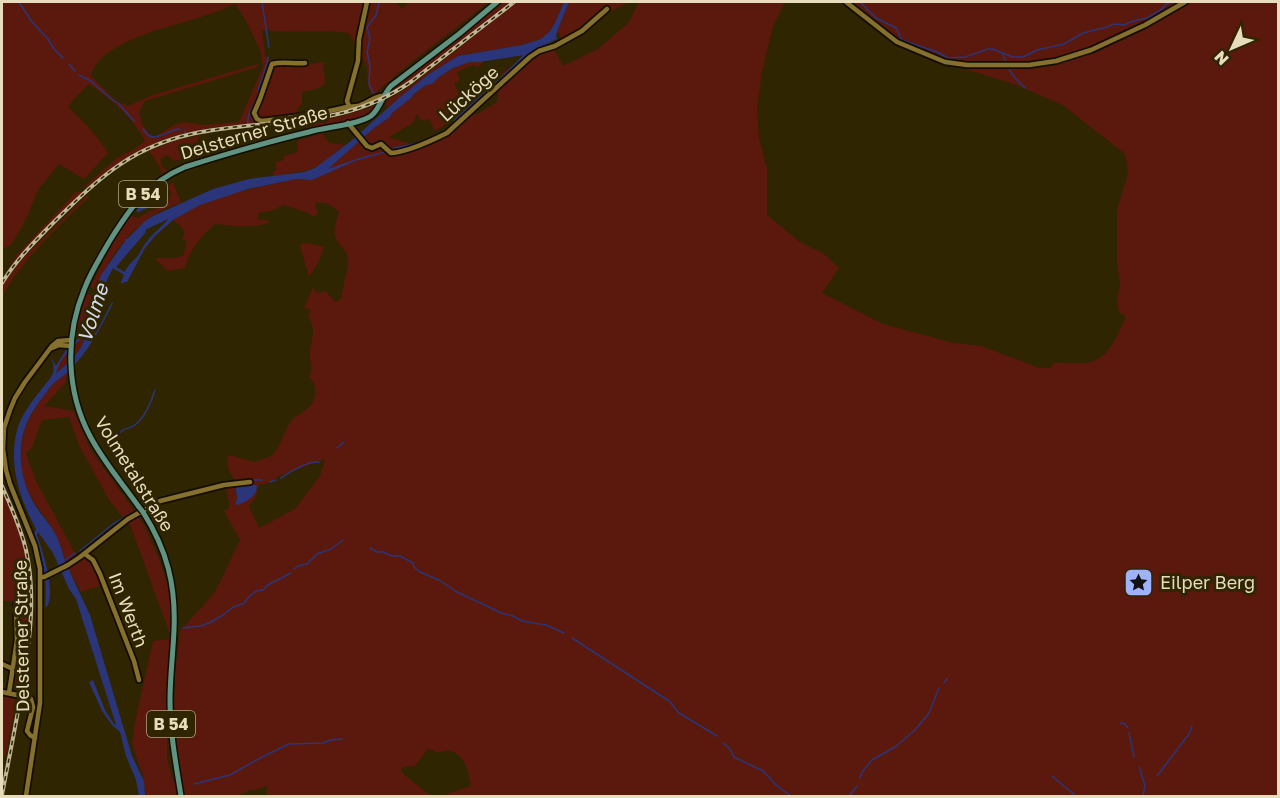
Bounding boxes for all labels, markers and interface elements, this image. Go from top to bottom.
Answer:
north arrow [1202,18,1262,78]
text: N [1210,47,1233,70]
street label: Lücköge [434,61,503,126]
street label: Delsterner Straße [178,100,330,164]
road number: B 54 [119,181,167,207]
water label: Volme [71,279,113,345]
street label: Volmetalstraße [91,412,179,535]
street label: Delsterner Straße [9,560,33,712]
place icon: Eilper Berg [1123,567,1155,599]
street label: Im Werth [105,569,153,650]
place label: Eilper Berg [1160,571,1255,593]
road number: B 54 [147,711,195,737]

